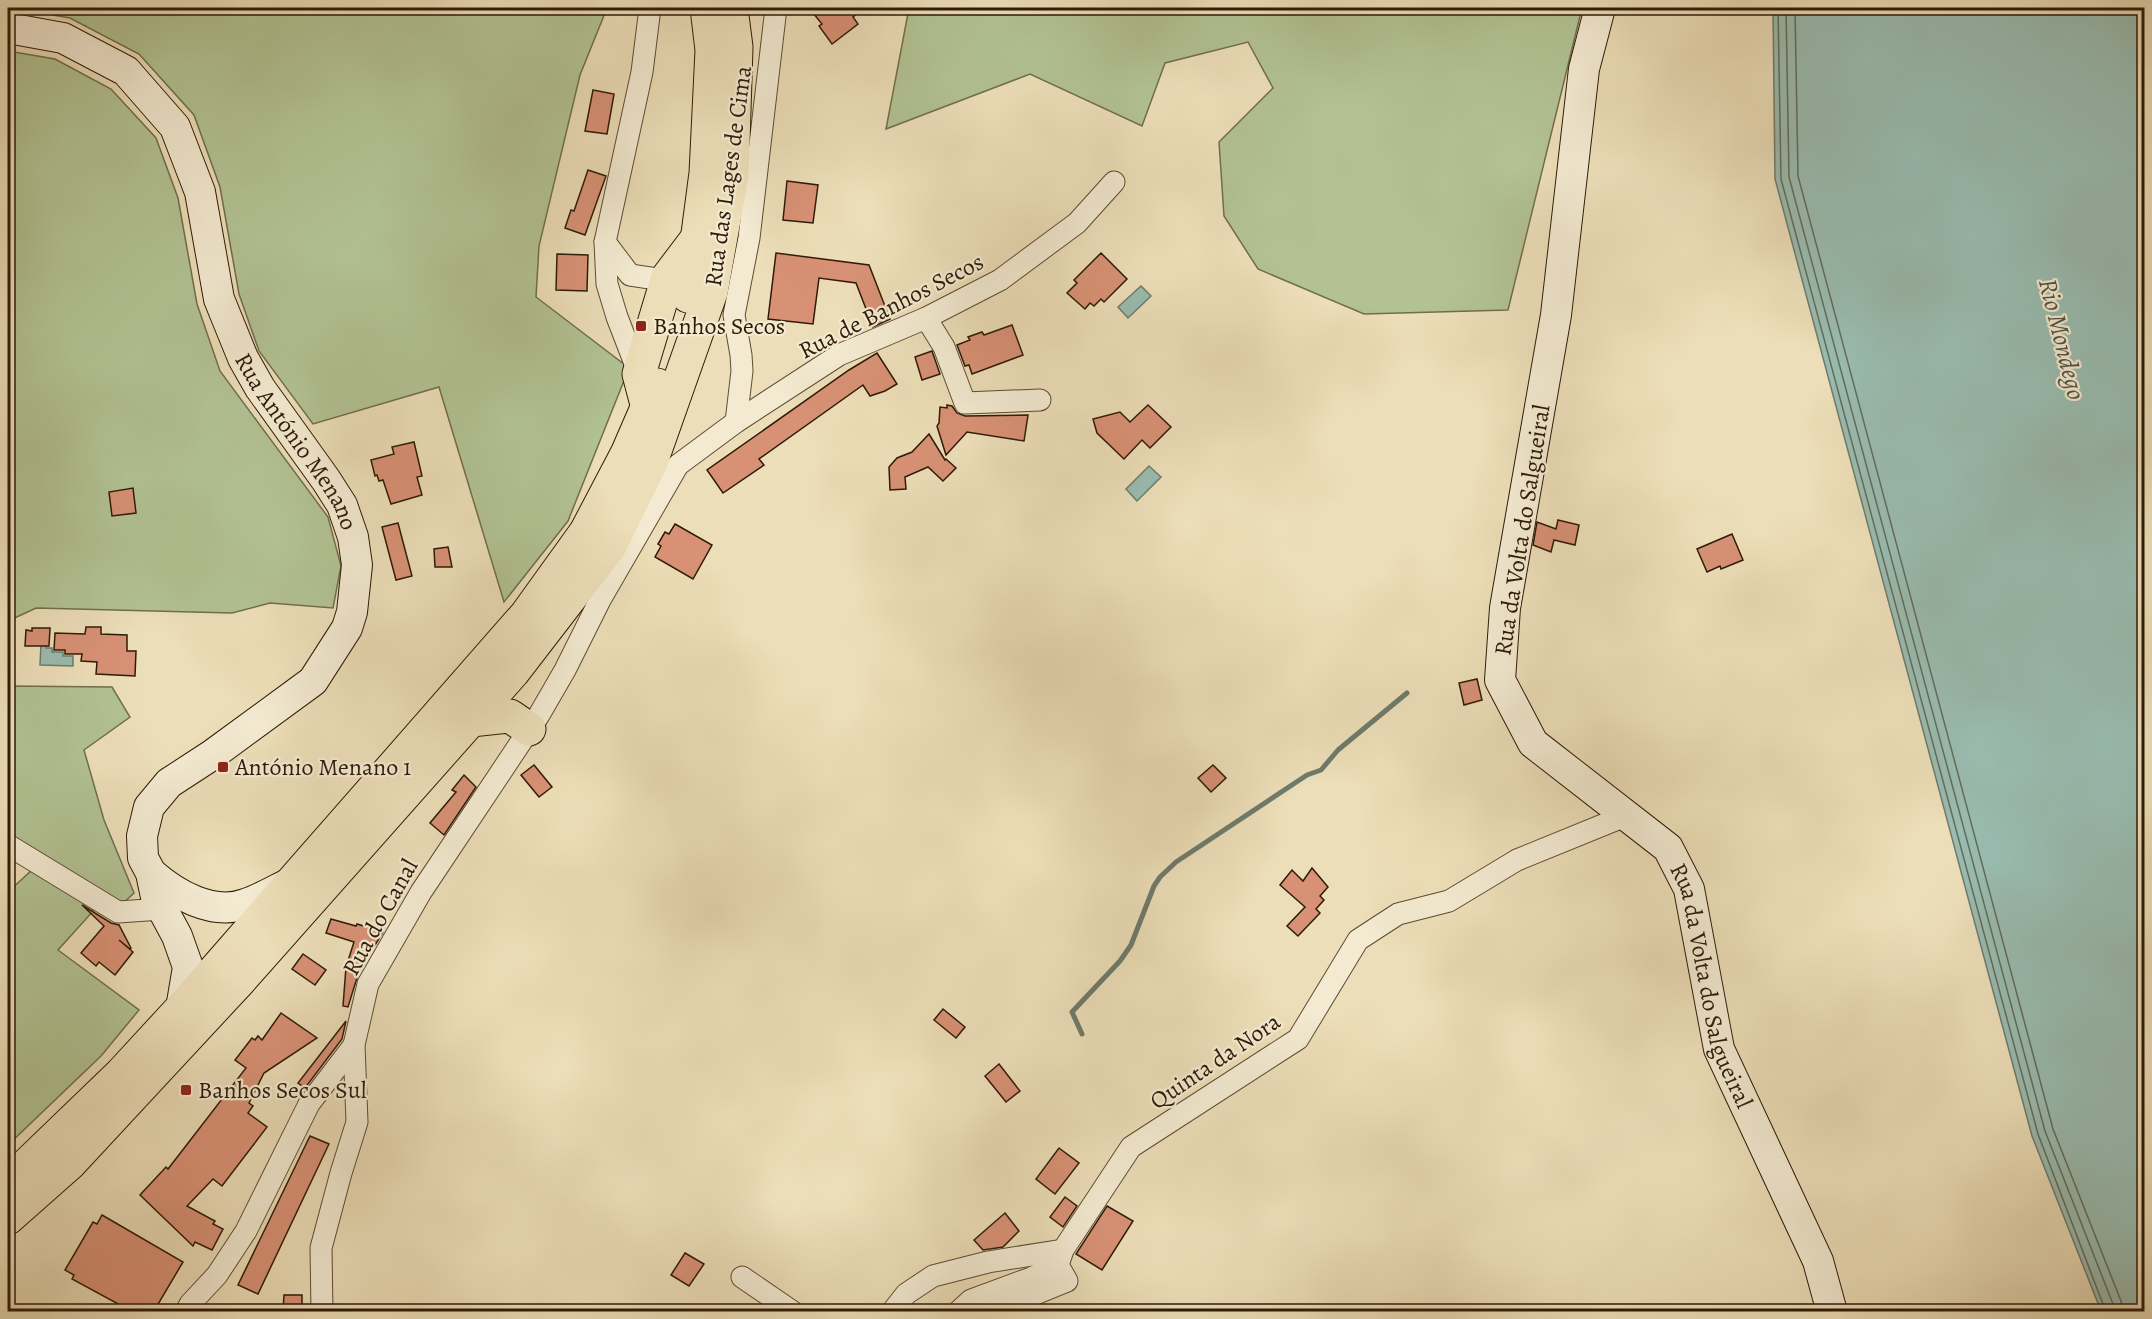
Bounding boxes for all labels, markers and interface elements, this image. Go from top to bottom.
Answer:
street label: Rua das Lages de Cima [697,63,759,289]
street label: Rua de Banhos Secos [793,246,989,366]
water label: Rio Mondego [2030,275,2094,403]
place label: Banhos Secos [653,310,785,342]
marker: Banhos Secos [634,319,648,333]
street label: Rua António Menano [227,347,365,534]
street label: Rua da Volta do Salgueiral [1486,402,1558,658]
place label: António Menano 1 [234,751,411,783]
marker: António Menano 1 [216,760,230,774]
street label: Rua do Canal [335,853,425,981]
street label: Rua da Volta do Salgueiral [1662,857,1760,1114]
street label: Quinta da Nora [1143,1005,1287,1117]
place label: Banhos Secos Sul [198,1074,367,1106]
marker: Banhos Secos Sul [179,1083,193,1097]

